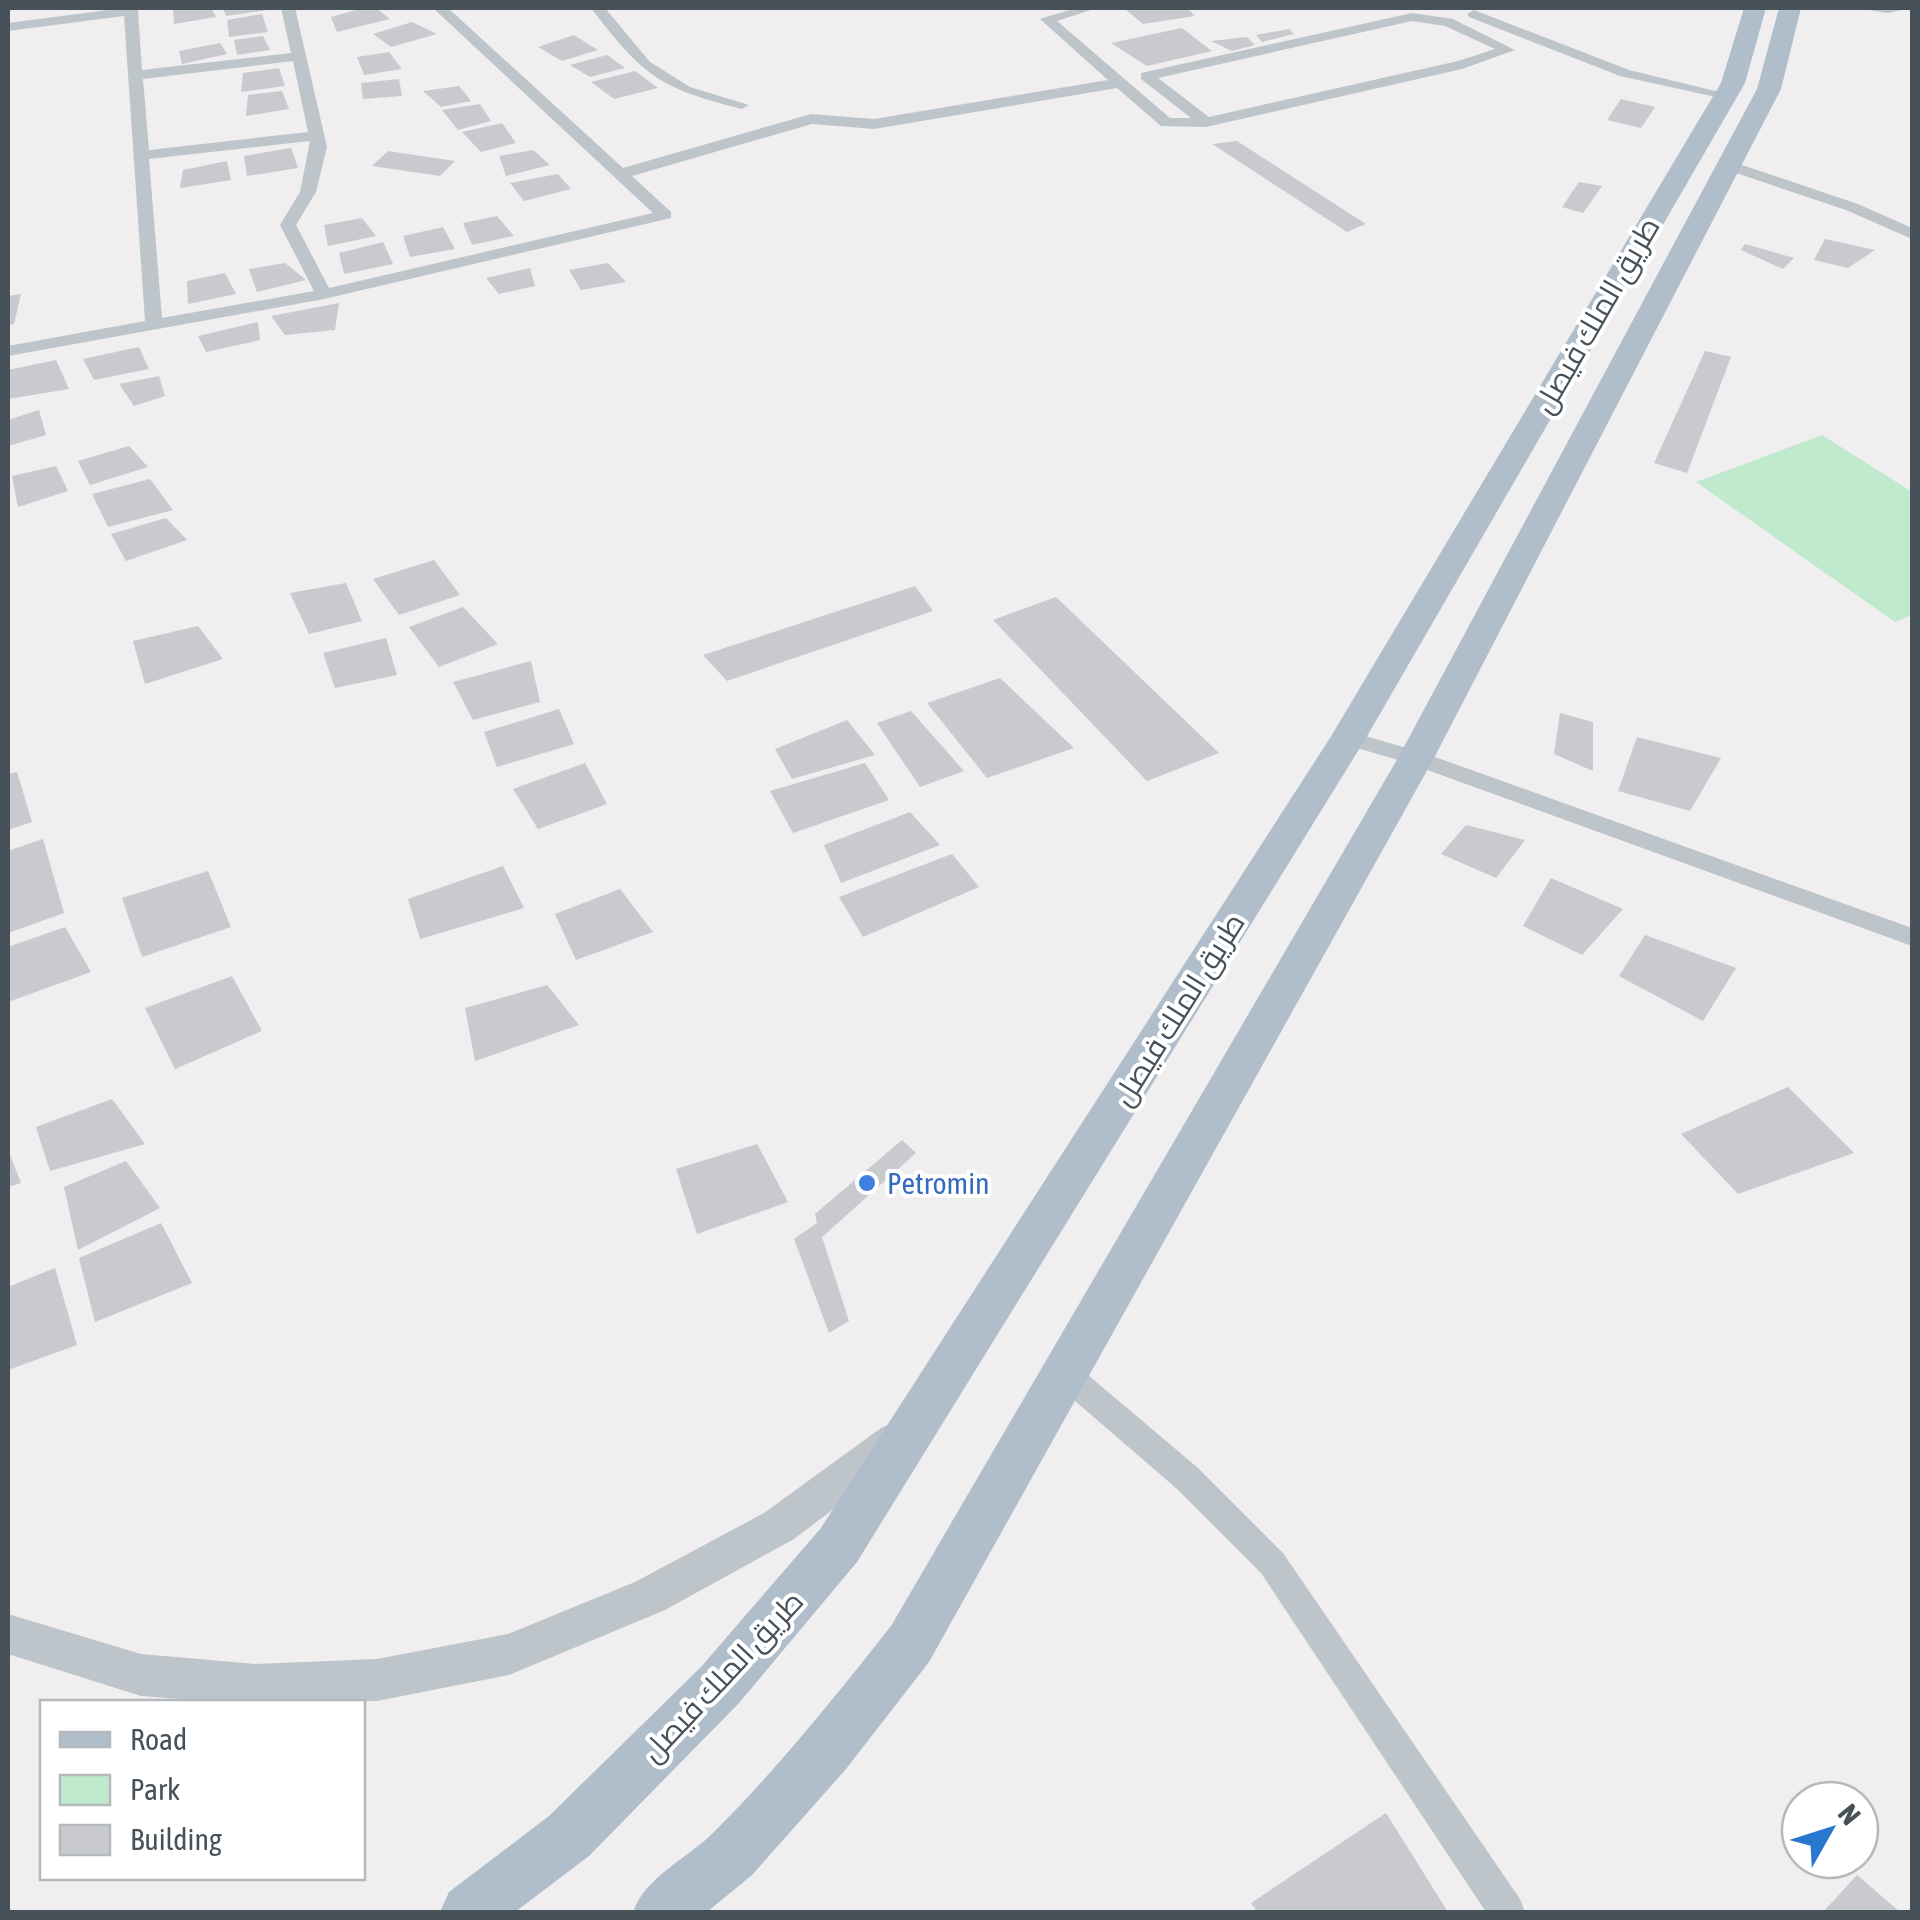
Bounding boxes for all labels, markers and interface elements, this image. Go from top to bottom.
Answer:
street label: طريق الملك فيصل [1526,211,1668,420]
street label: طريق الملك فيصل [1105,906,1253,1113]
place label: Petromin [887,1166,990,1200]
marker: Petromin [856,1172,878,1194]
street label: طريق الملك فيصل [634,1584,811,1770]
legend [40,1700,365,1880]
text: Road [130,1722,187,1756]
text: Park [130,1772,180,1806]
north arrow [1780,1780,1880,1880]
text: N [1832,1798,1867,1831]
text: Building [130,1822,222,1856]

